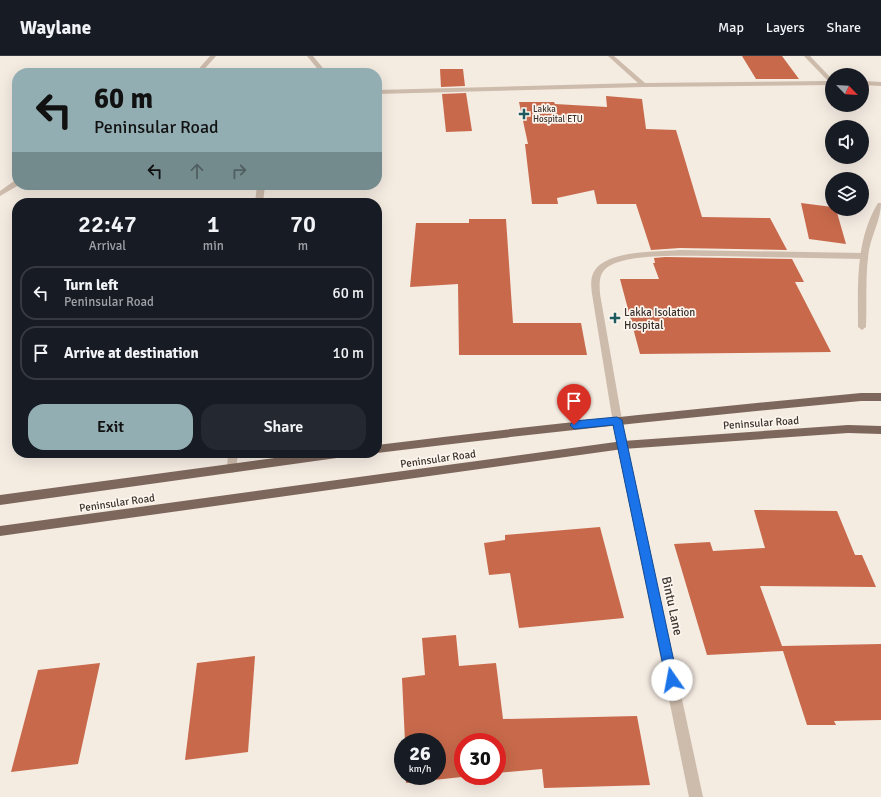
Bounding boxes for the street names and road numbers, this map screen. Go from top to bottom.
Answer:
street label: Peninsular Road [723,414,800,432]
street label: Peninsular Road [399,447,477,471]
street label: Peninsular Road [78,491,156,515]
street label: Bintu Lane [658,575,686,637]

